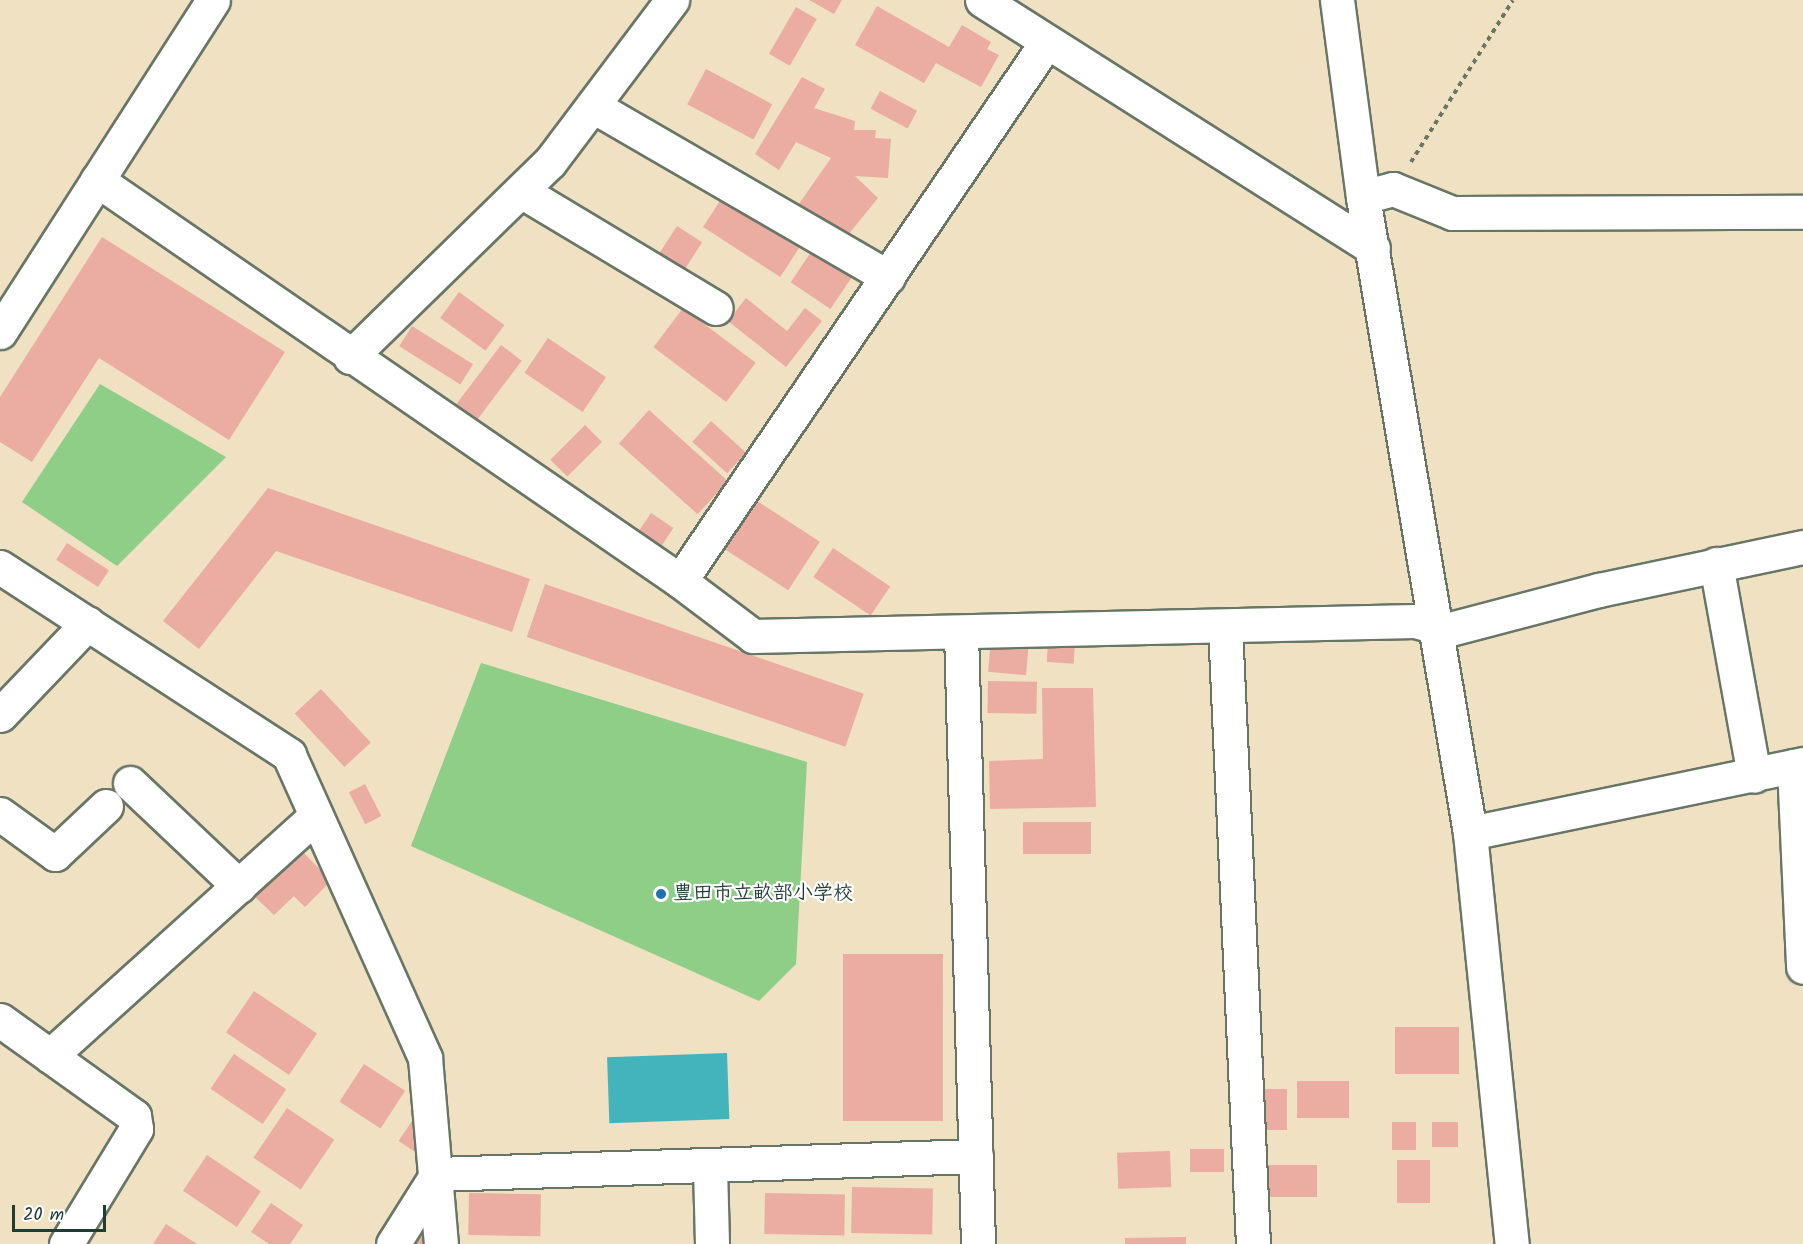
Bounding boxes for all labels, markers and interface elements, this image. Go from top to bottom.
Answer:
place label: 豊田市立畝部小学校 [673,882,853,906]
marker: 豊田市立畝部小学校 [654,887,668,901]
scale bar [15,1193,110,1231]
text: 20 m [23,1201,64,1230]

